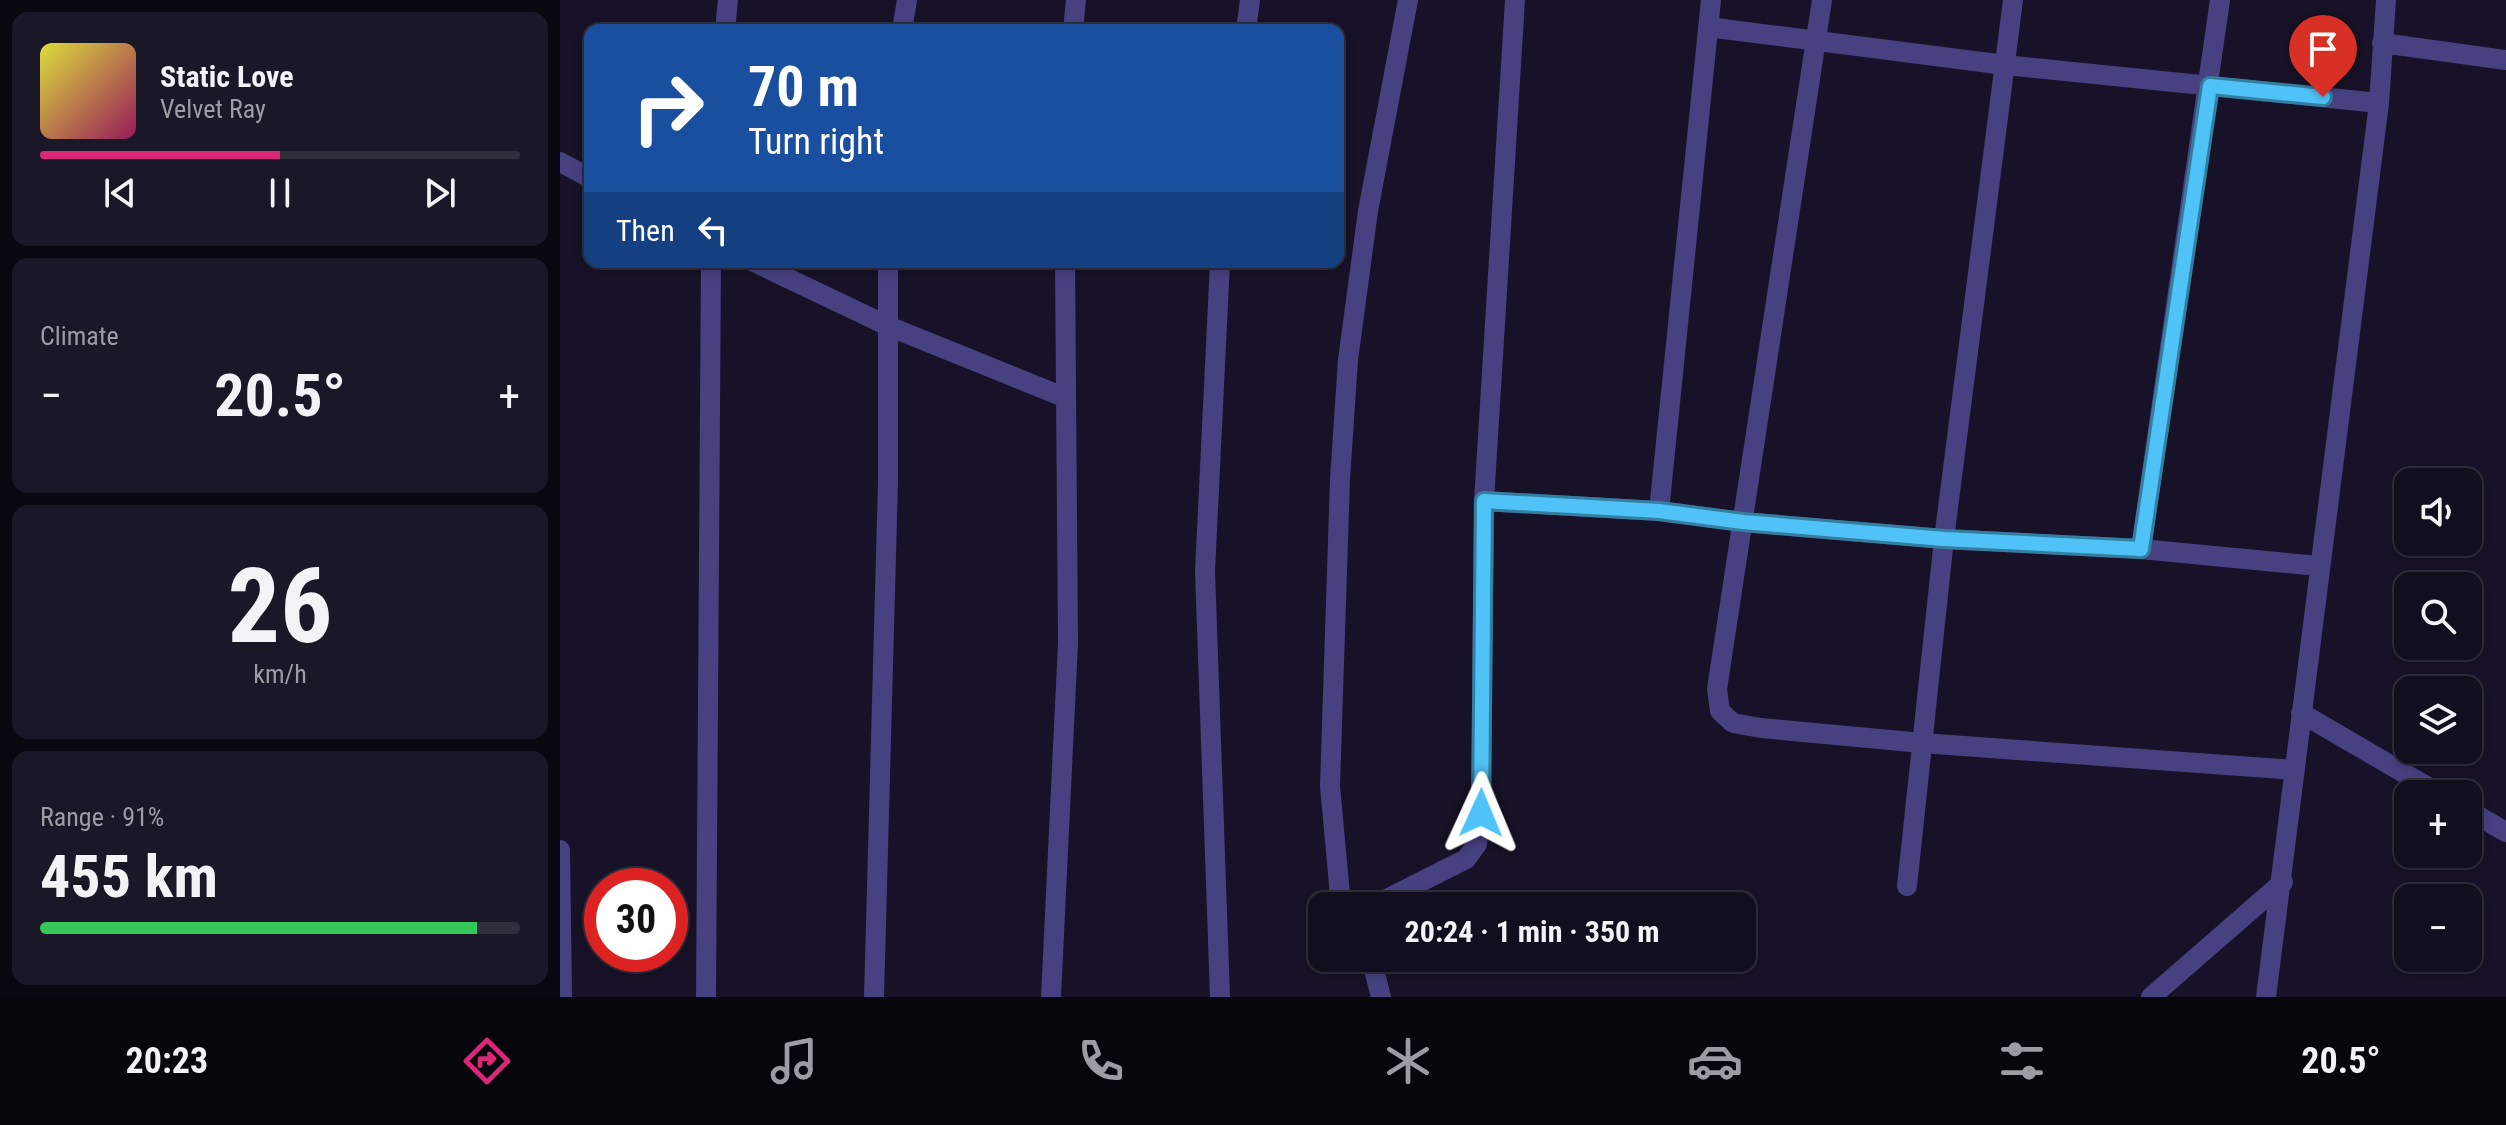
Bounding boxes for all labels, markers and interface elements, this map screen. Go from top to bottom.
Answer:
pin [2289,15,2357,97]
icon: arrive [2301,27,2345,71]
text: 70 m [748,54,859,120]
icon: right [616,56,720,160]
text: Static Love [160,59,294,94]
text: Velvet Ray [160,94,266,124]
text: Turn right [748,121,884,163]
icon: previous [98,171,142,215]
icon: pause [258,171,302,215]
icon: next [418,171,462,215]
icon: left [691,208,735,252]
text: Then [616,213,675,248]
text: Climate [40,321,119,351]
text: 20.5° [214,360,346,431]
text: − [40,370,62,422]
text: + [498,370,520,422]
map controls [2394,468,2482,972]
button: sound [2394,468,2482,556]
text: 26 [227,546,333,667]
button: search [2394,572,2482,660]
text: km/h [253,659,307,689]
button: layers [2394,676,2482,764]
position arrow [1439,771,1523,855]
button: + [2394,780,2482,868]
text: Range · 91% [40,802,164,832]
text: 455 km [40,841,218,912]
speed limit sign: 30 [584,868,688,972]
button: − [2394,884,2482,972]
text: 20:24 · 1 min · 350 m [1405,914,1659,949]
icon: directions [459,1033,515,1089]
icon: music [766,1033,822,1089]
icon: phone [1073,1033,1129,1089]
icon: climate [1380,1033,1436,1089]
icon: car [1687,1033,1743,1089]
icon: filters [1994,1033,2050,1089]
text: 20:23 [126,1040,208,1082]
text: 20.5° [2301,1040,2380,1082]

